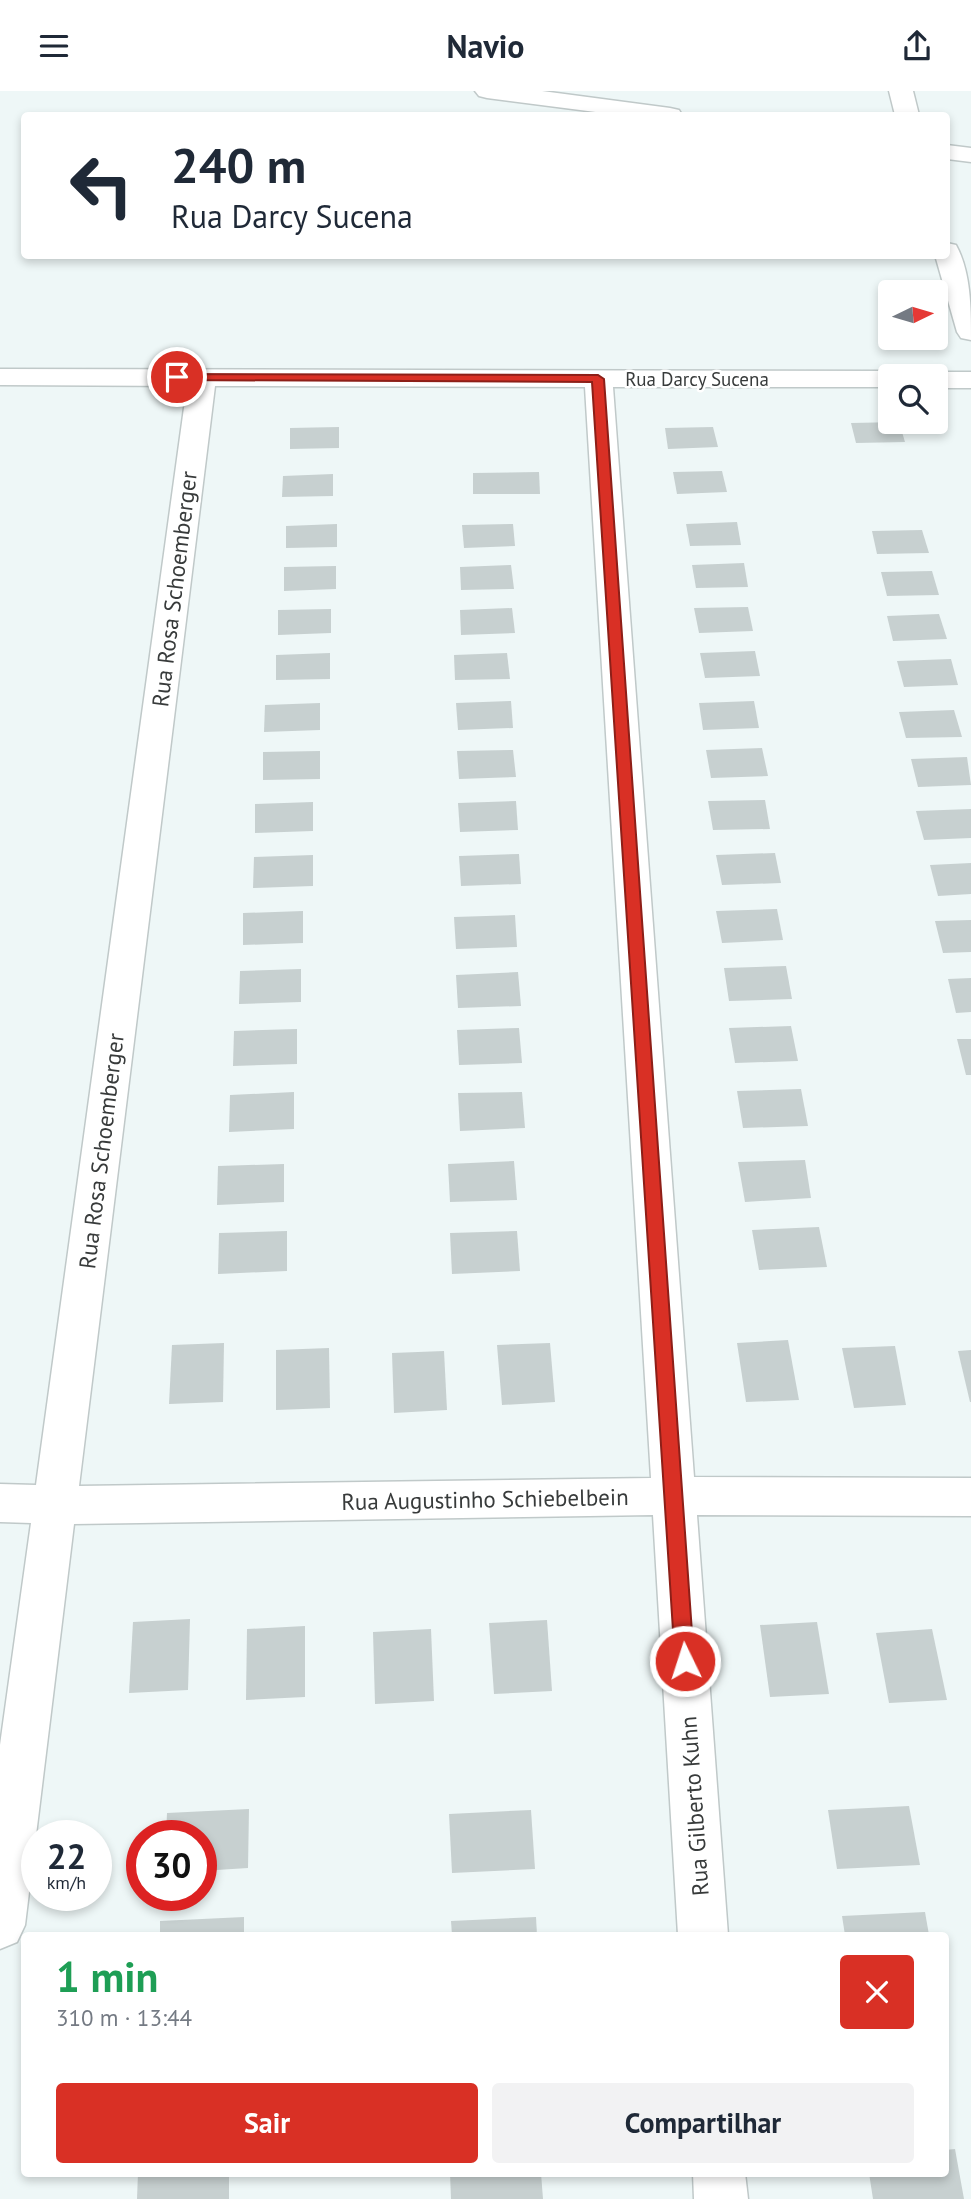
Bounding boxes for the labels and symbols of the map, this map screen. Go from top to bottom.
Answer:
north arrow [878,280,948,350]
pin [147,347,207,407]
street label: Rua Darcy Sucena [625,367,769,391]
street label: Rua Rosa Schoemberger [145,469,203,708]
street label: Rua Rosa Schoemberger [72,1031,130,1270]
street label: Rua Augustinho Schiebelbein [341,1482,629,1516]
position arrow [648,1624,722,1698]
street label: Rua Gilberto Kuhn [673,1715,715,1897]
speed limit sign: 30 [126,1820,217,1911]

